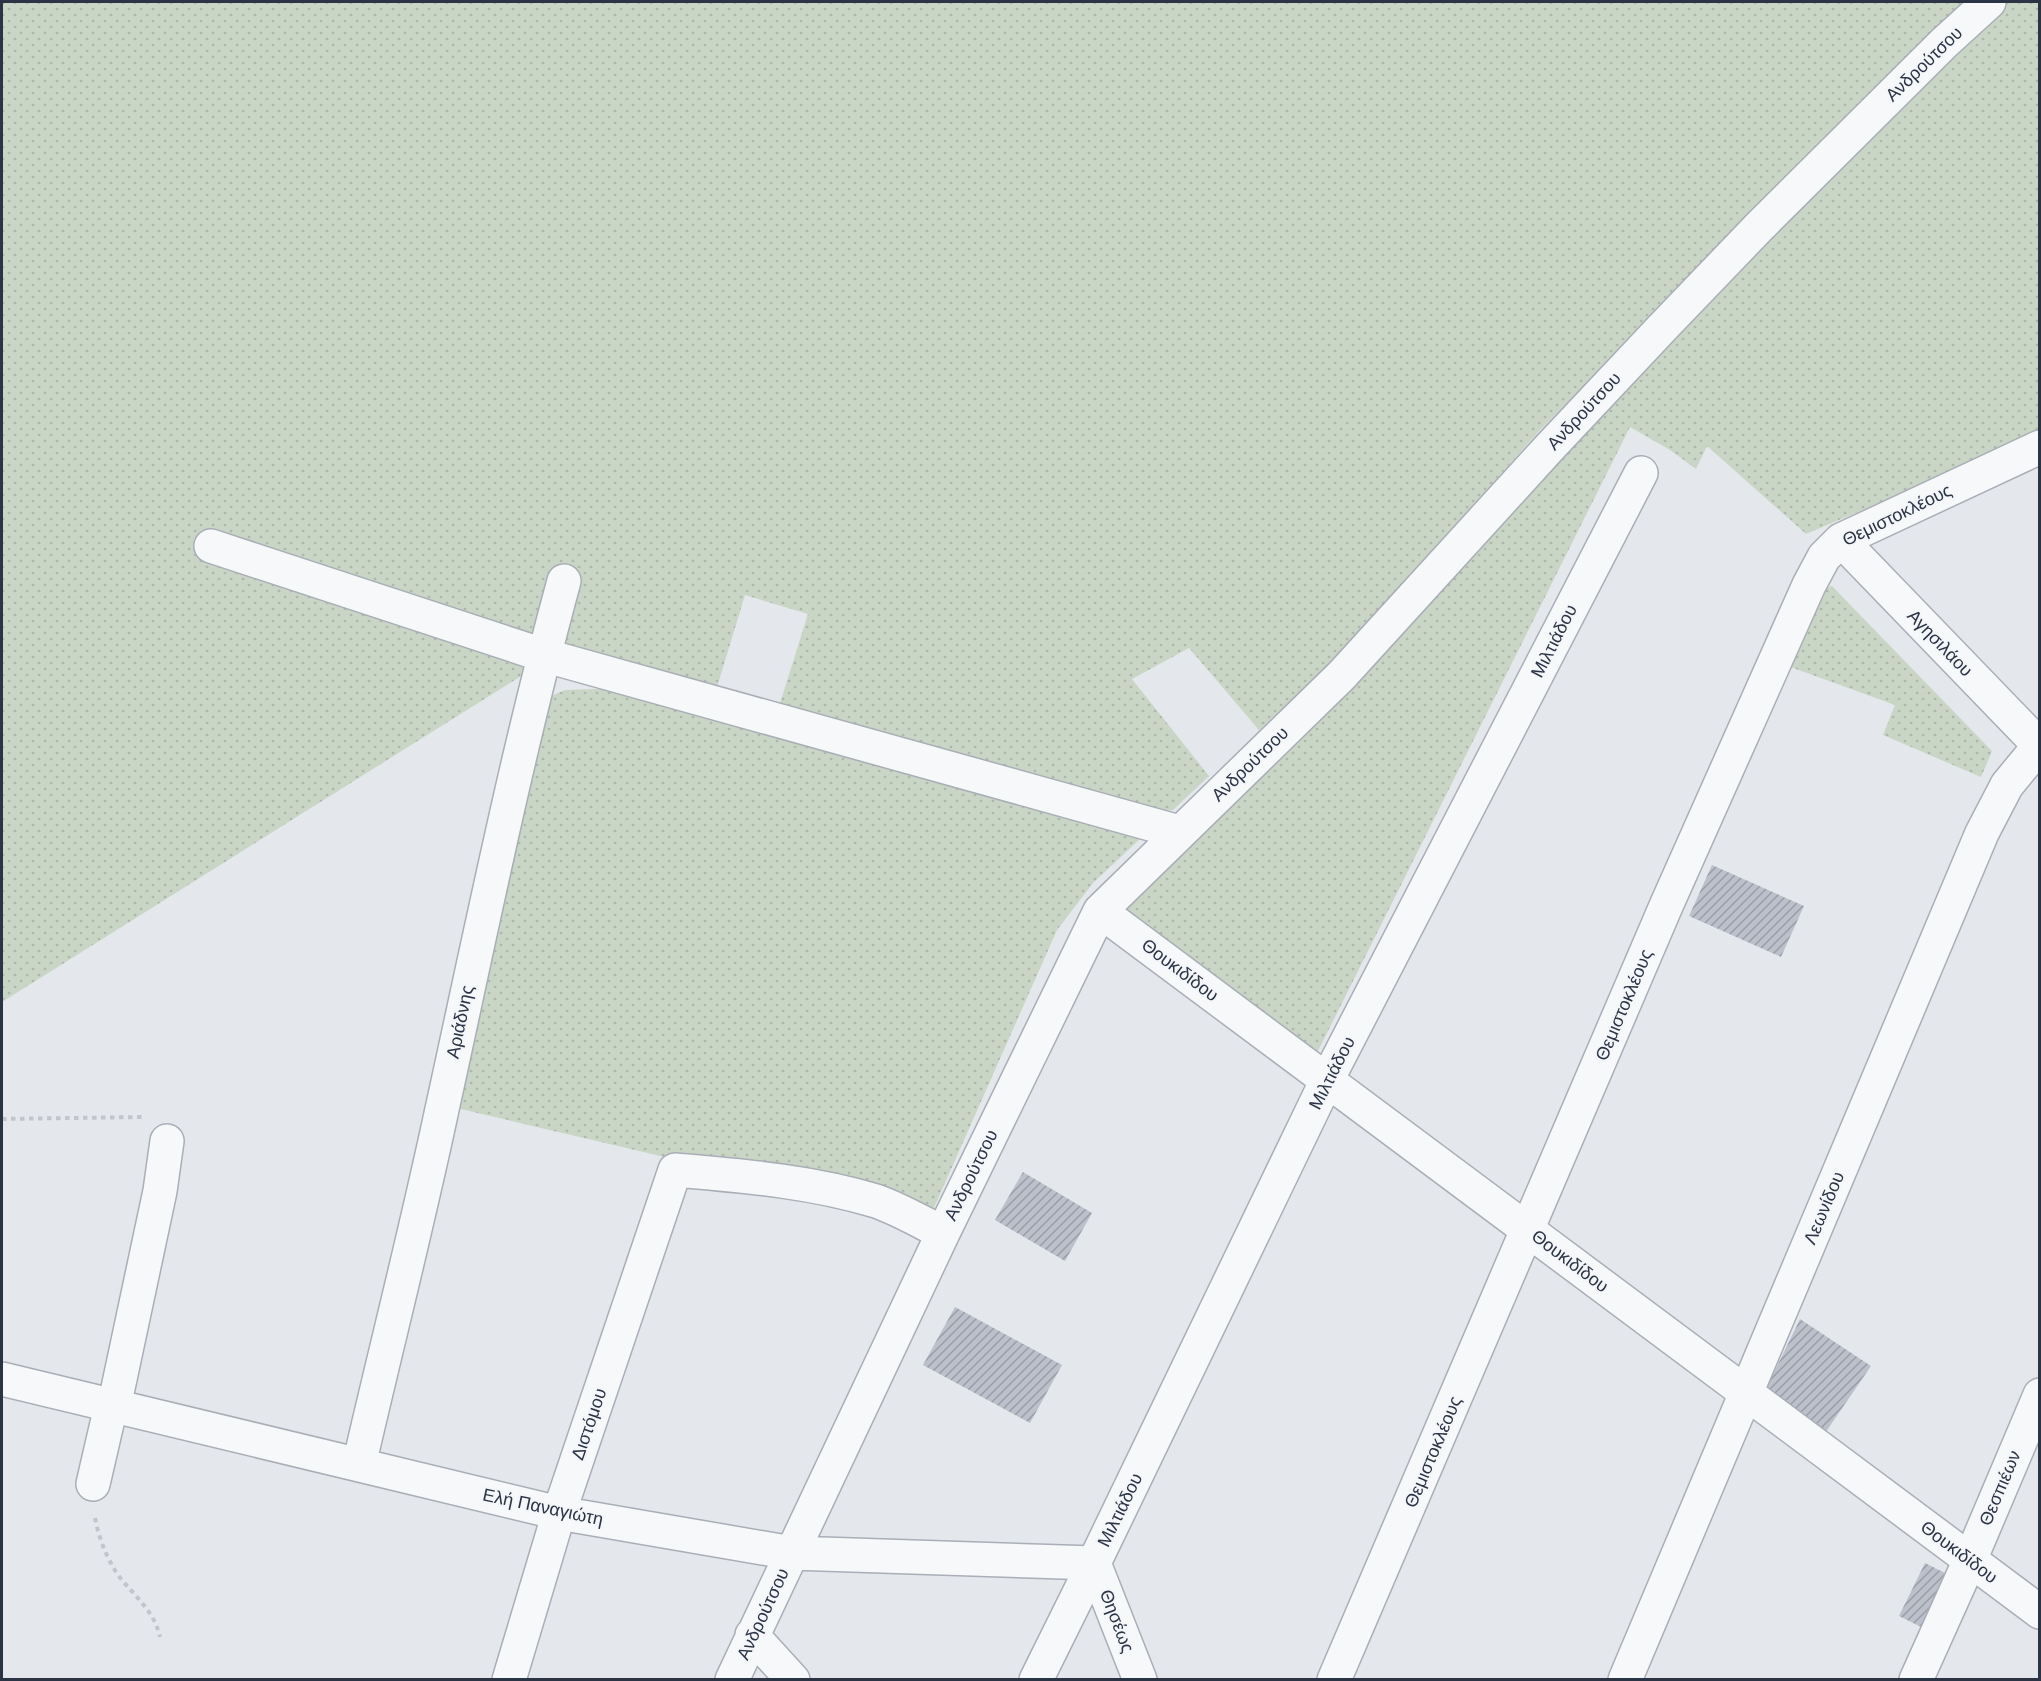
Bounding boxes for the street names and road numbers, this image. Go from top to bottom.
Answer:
street label: Ανδρούτσου [1880,21,1968,107]
street label: Ανδρούτσου [1542,367,1626,455]
street label: Θεμιστοκλέους [1838,478,1956,552]
street label: Μιλτιάδου [1525,600,1583,682]
street label: Αγησιλάου [1902,604,1978,682]
street label: Ανδρούτσου [1206,721,1294,807]
street label: Θουκιδίδου [1137,933,1223,1007]
street label: Θεμιστοκλέους [1590,945,1658,1064]
street label: Αριάδνης [441,983,480,1061]
street label: Μιλτιάδου [1303,1032,1361,1114]
street label: Ανδρούτσου [939,1125,1003,1225]
street label: Λεωνίδου [1798,1168,1850,1248]
street label: Θουκιδίδου [1527,1224,1613,1298]
street label: Διστόμου [566,1385,612,1463]
street label: Θεμιστοκλέους [1399,1392,1467,1511]
street label: Θεσπιέων [1973,1447,2027,1529]
street label: Μιλτιάδου [1092,1469,1148,1551]
street label: Ελή Παναγιώτη [481,1483,605,1531]
street label: Θουκιδίδου [1916,1515,2002,1589]
street label: Ανδρούτσου [731,1564,795,1664]
street label: Θησέως [1094,1586,1140,1656]

